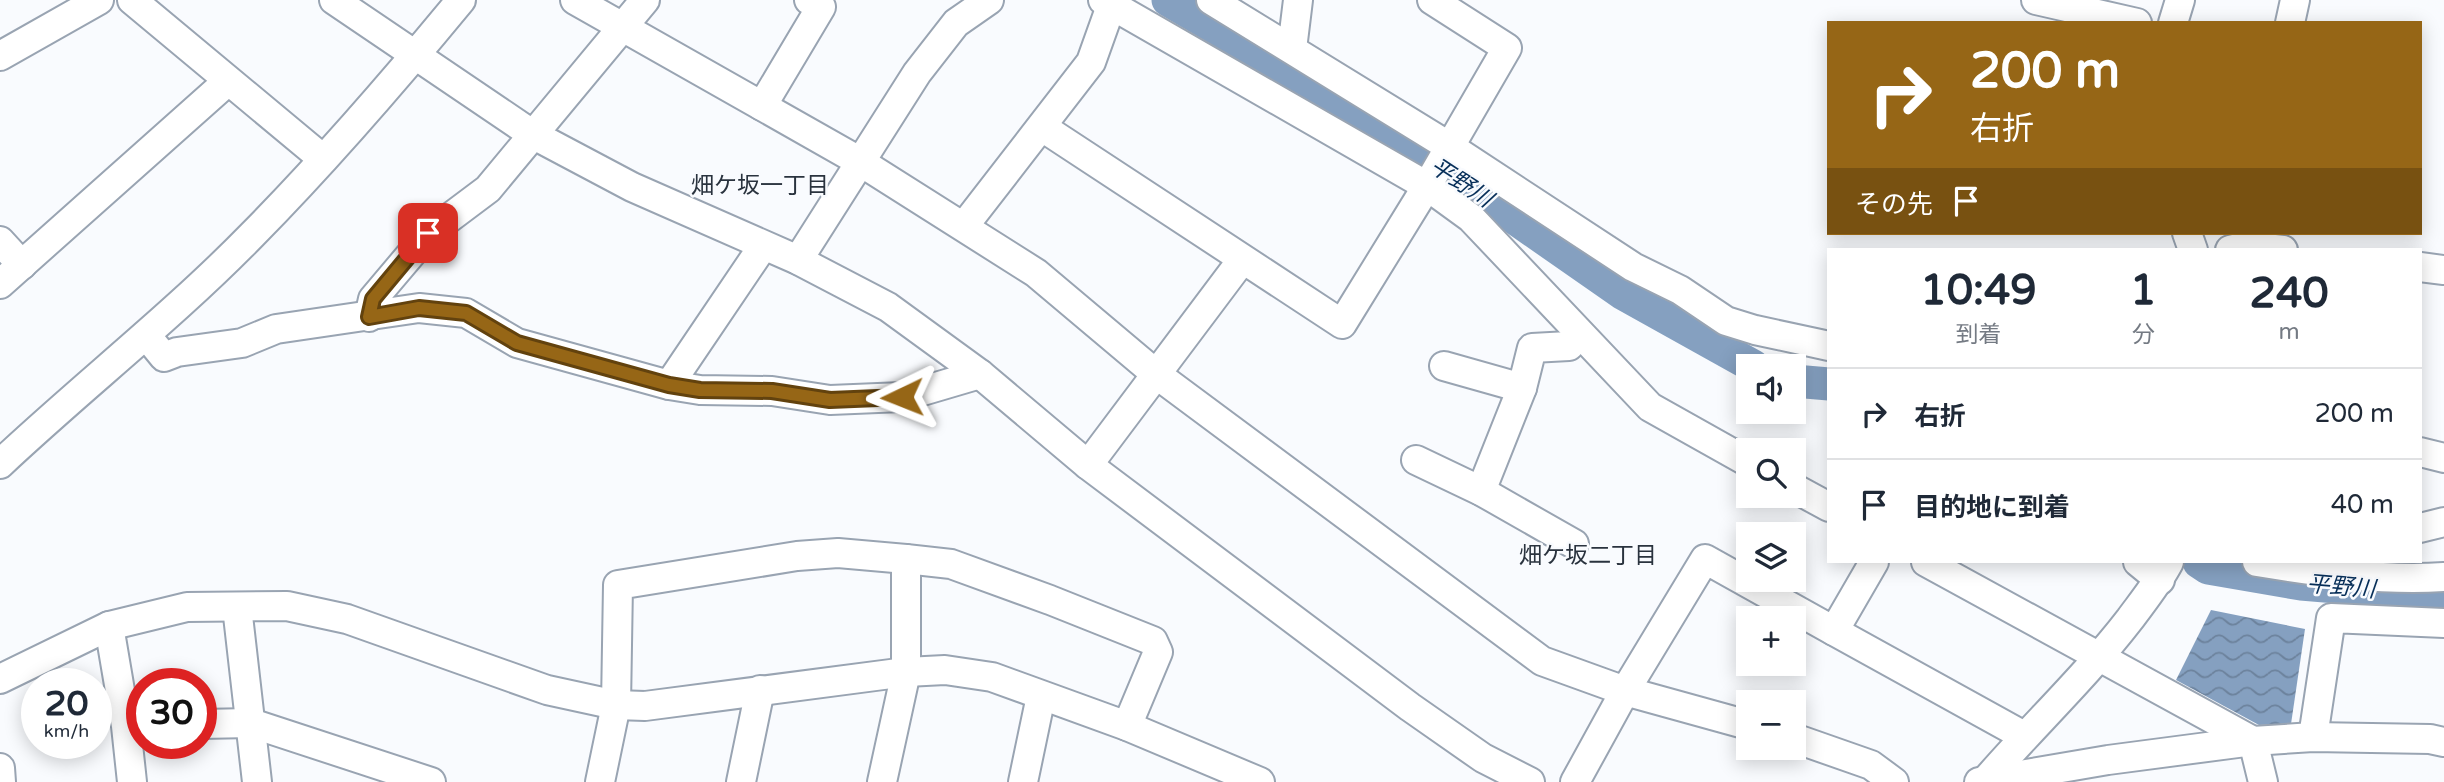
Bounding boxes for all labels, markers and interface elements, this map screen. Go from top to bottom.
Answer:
text: 200 m [1970,42,2120,101]
icon: right [1855,49,1946,140]
text: 右折 [1970,110,2034,148]
water label: 平野川 [1424,152,1500,215]
district label: 畑ケ坂一丁目 [691,172,829,200]
icon: arrive [1947,182,1985,220]
text: その先 [1855,189,1933,220]
pin [398,203,458,263]
icon: arrive [409,214,447,252]
text: 10:49 [1920,265,2037,316]
text: 1 [2130,265,2156,316]
text: 240 [2250,268,2329,319]
text: m [2279,318,2300,346]
text: 到着 [1955,321,2001,349]
text: 分 [2132,321,2155,349]
map controls [1736,354,1806,760]
button: sound [1736,354,1806,424]
position arrow [865,360,939,434]
icon: right [1855,395,1893,433]
text: 200 m [2314,398,2394,429]
text: 右折 [1914,401,1966,432]
button: search [1736,438,1806,508]
icon: arrive [1855,486,1893,524]
text: 40 m [2331,489,2394,520]
text: 目的地に到着 [1914,492,2070,523]
button: layers [1736,522,1806,592]
district label: 畑ケ坂二丁目 [1519,542,1657,570]
water label: 平野川 [2305,570,2380,604]
button: + [1736,606,1806,676]
speed limit sign: 30 [126,668,217,759]
text: 20 [45,683,88,725]
button: − [1736,690,1806,760]
text: km/h [44,720,89,742]

